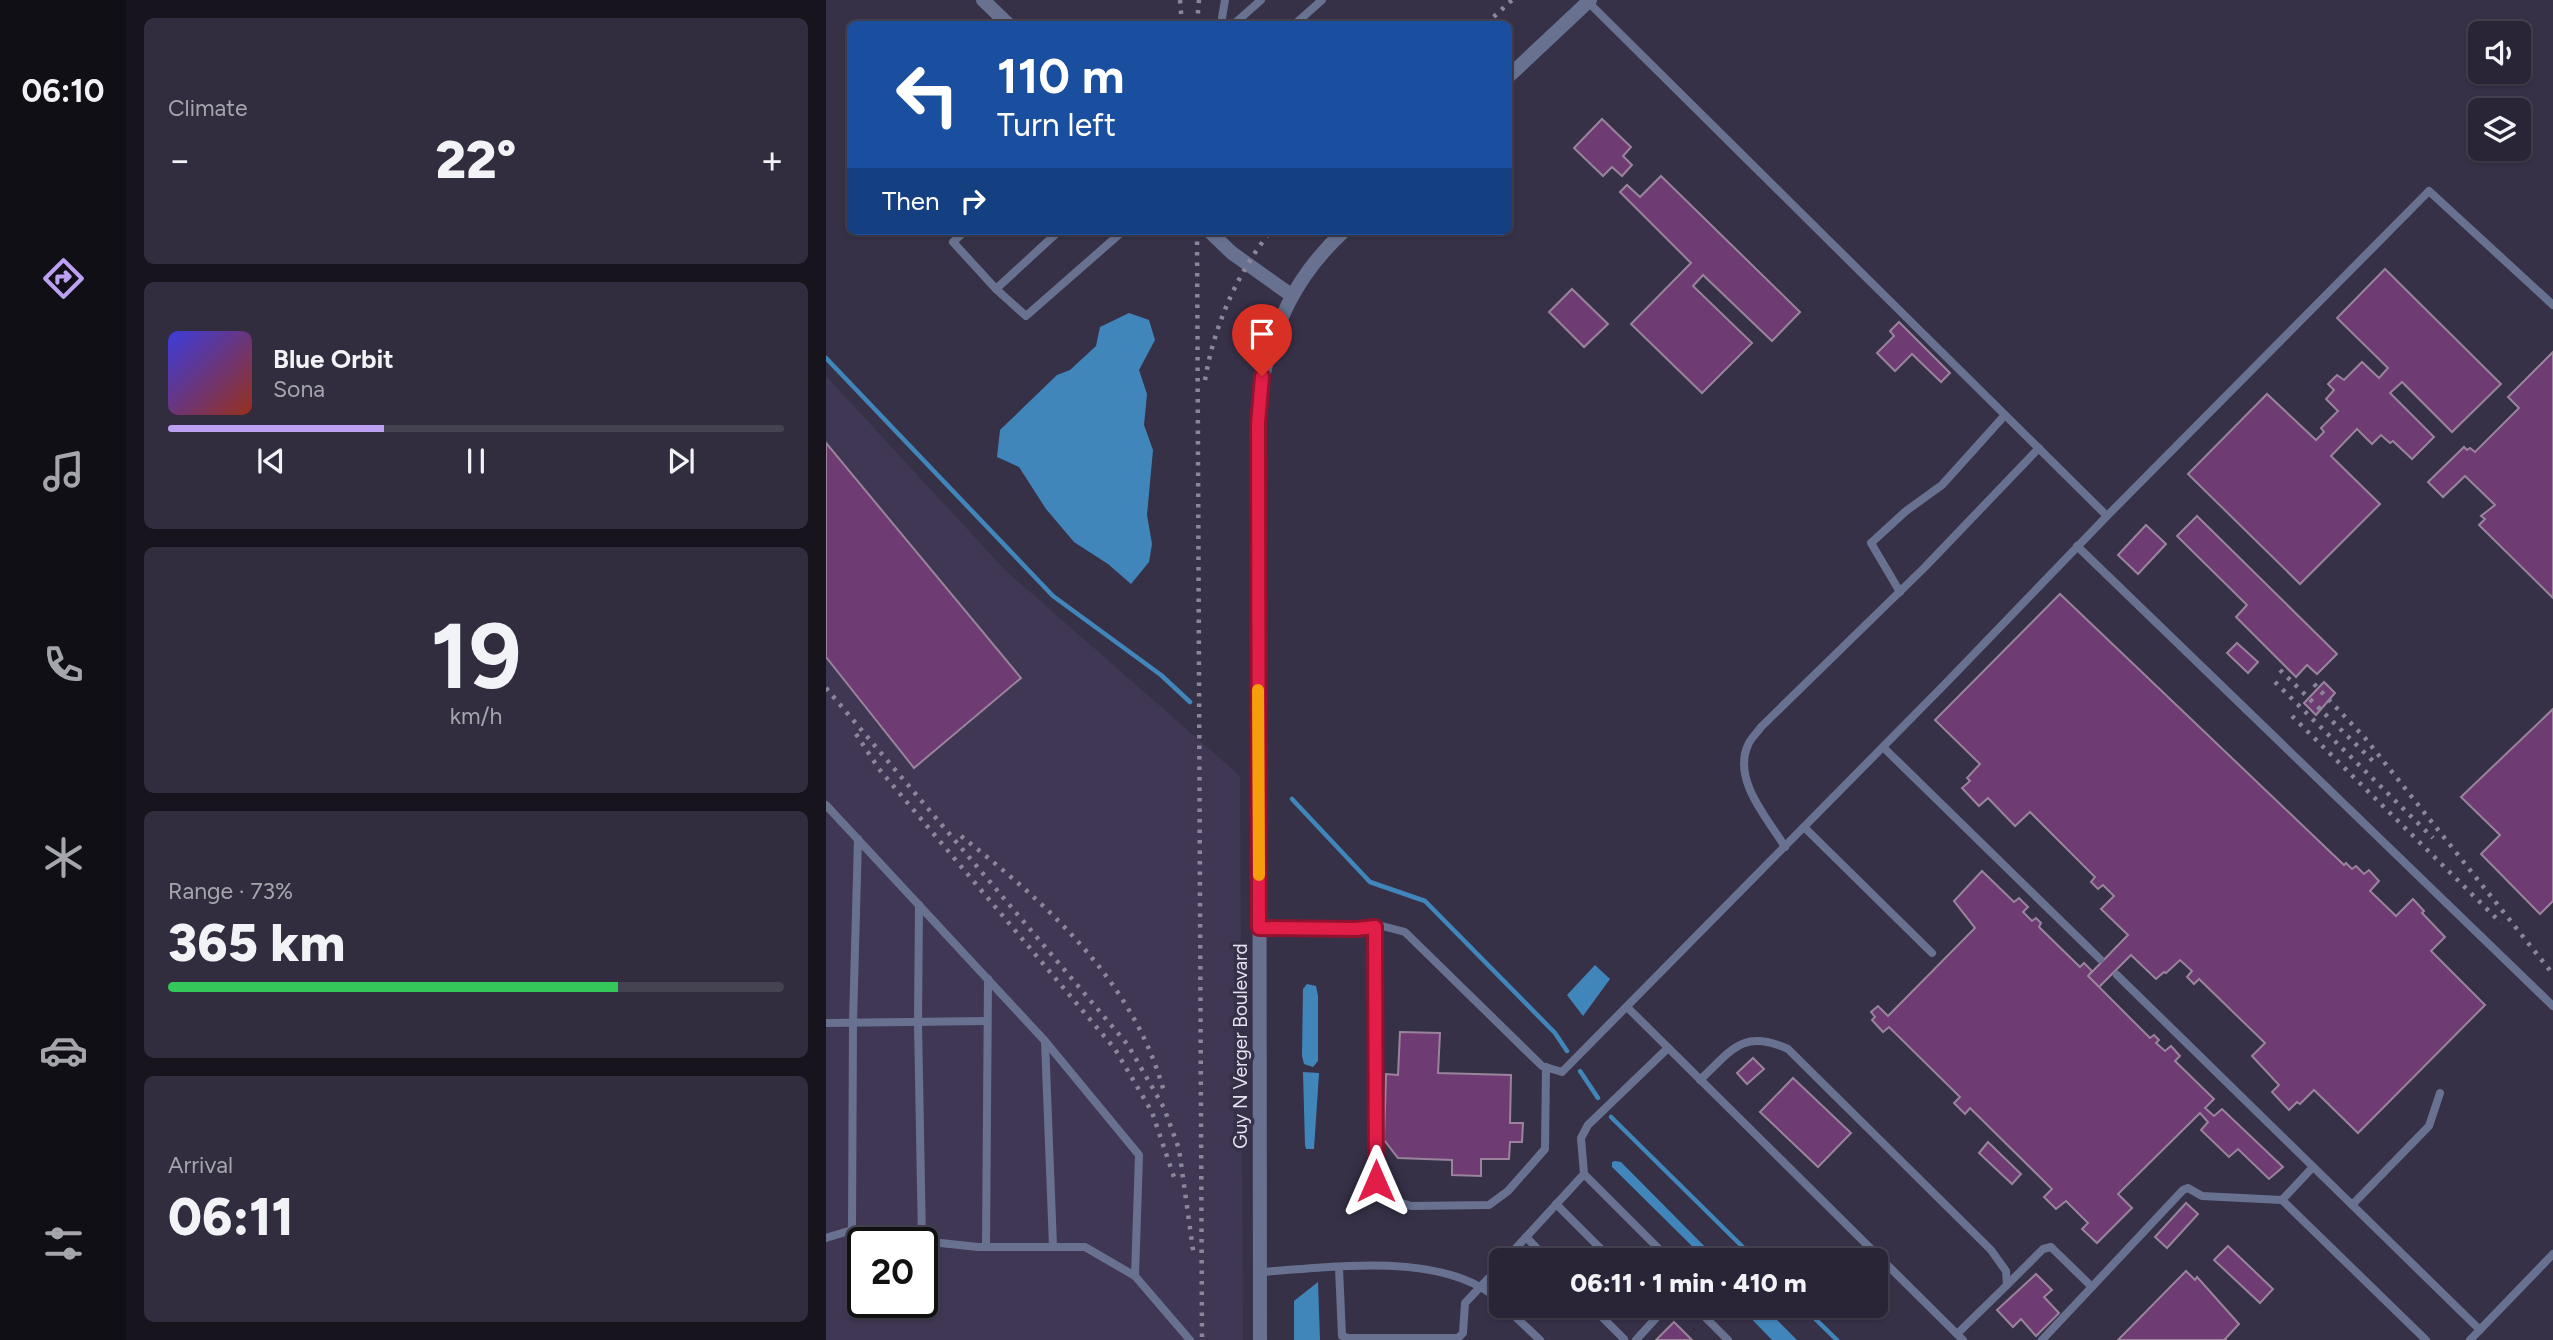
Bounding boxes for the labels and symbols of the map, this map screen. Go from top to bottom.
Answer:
pin [1232,304,1292,376]
street label: Guy N Verger Boulevard [1229,943,1252,1149]
position arrow [1339,1144,1413,1218]
speed limit sign: 20 [847,1227,938,1318]

